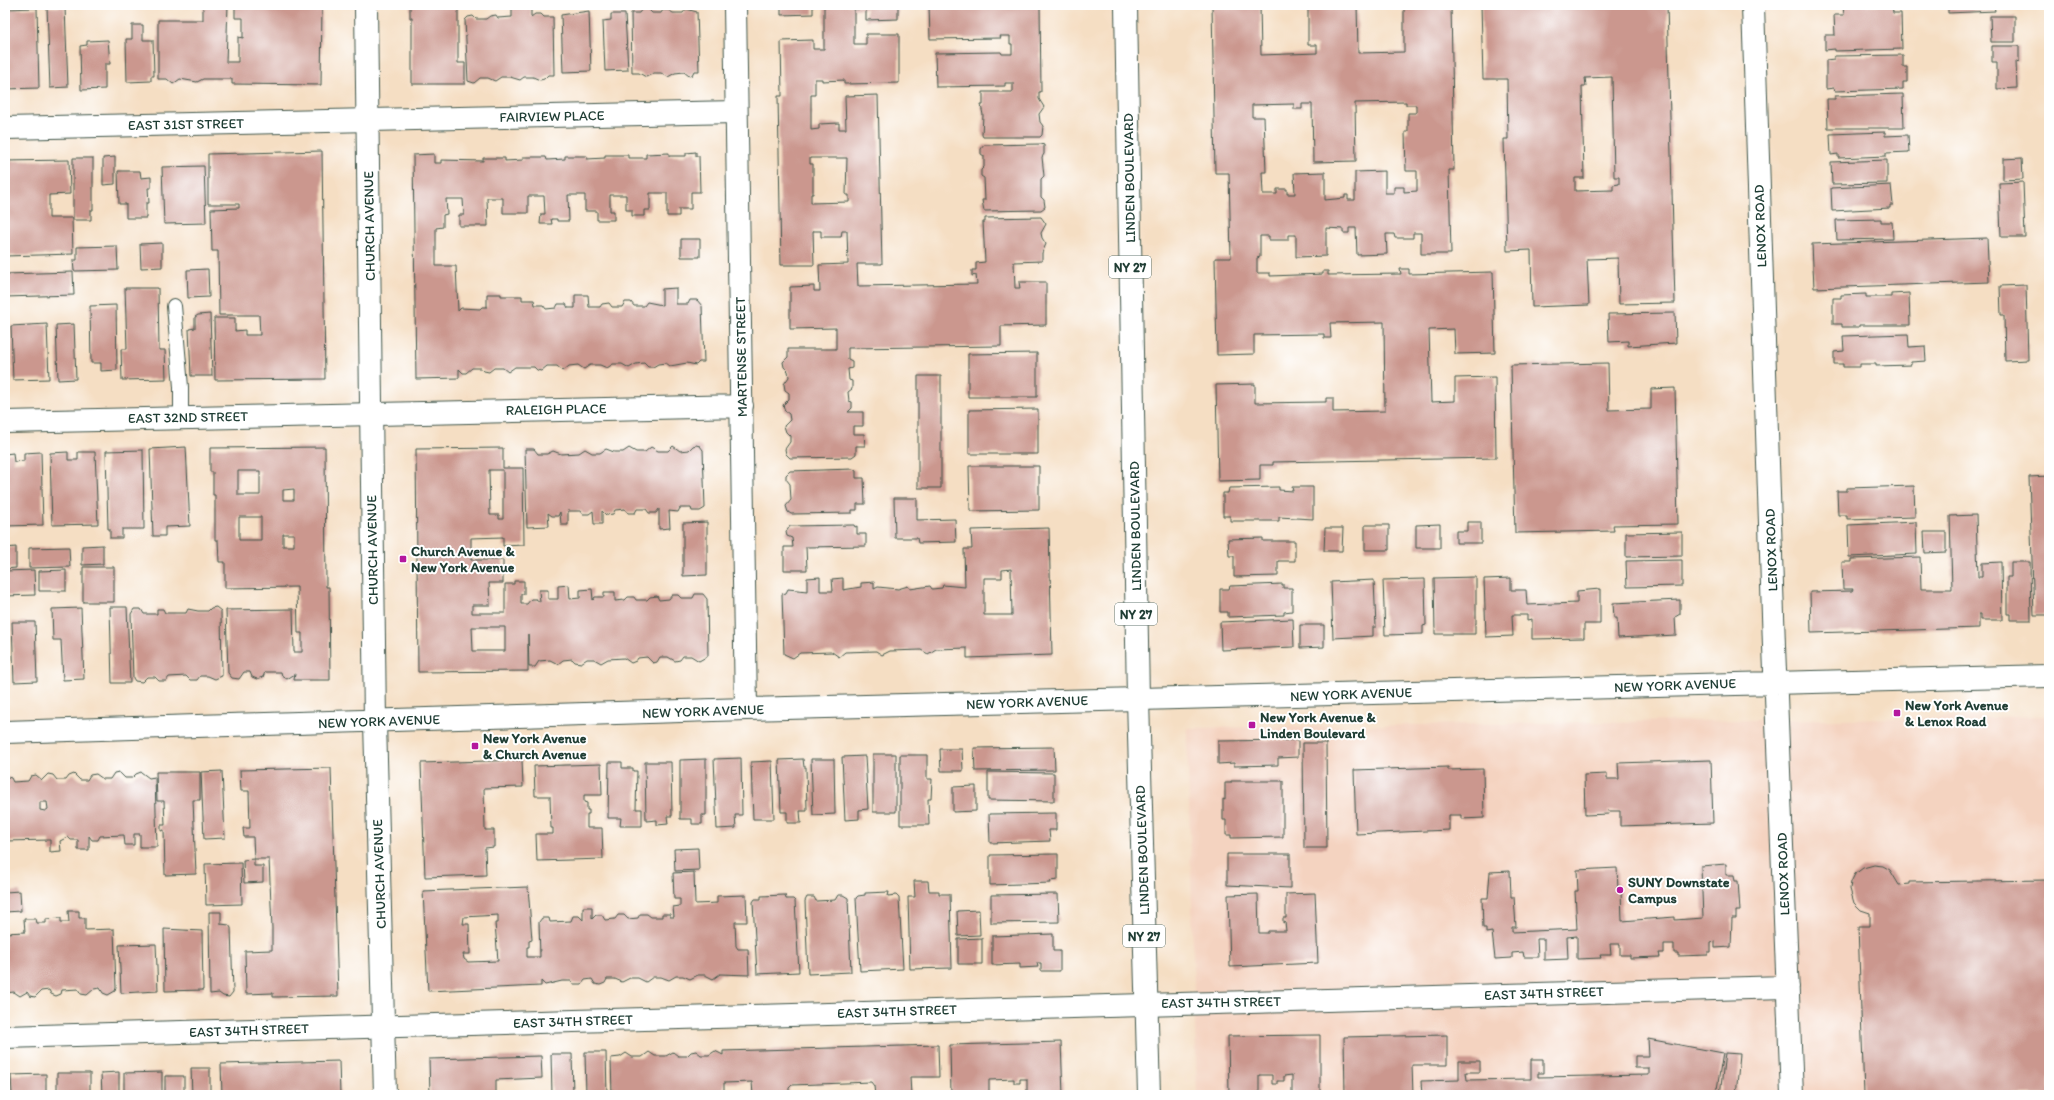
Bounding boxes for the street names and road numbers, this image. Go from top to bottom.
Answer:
street label: FAIRVIEW PLACE [499,107,605,126]
street label: LINDEN BOULEVARD [1120,113,1139,243]
street label: EAST 31ST STREET [128,115,244,134]
street label: CHURCH AVENUE [360,171,379,281]
street label: LENOX ROAD [1751,184,1770,268]
road number: NY 27 [1109,256,1151,278]
street label: MARTENSE STREET [732,297,751,417]
street label: RALEIGH PLACE [505,400,607,419]
street label: EAST 32ND STREET [128,408,248,427]
street label: LINDEN BOULEVARD [1126,461,1145,591]
street label: CHURCH AVENUE [363,495,382,605]
street label: LENOX ROAD [1762,508,1781,592]
road number: NY 27 [1115,603,1157,625]
street label: NEW YORK AVENUE [1614,675,1737,696]
street label: NEW YORK AVENUE [1290,684,1413,705]
street label: NEW YORK AVENUE [966,692,1089,713]
street label: NEW YORK AVENUE [642,701,765,722]
street label: NEW YORK AVENUE [318,711,441,732]
street label: LINDEN BOULEVARD [1132,785,1153,915]
street label: CHURCH AVENUE [369,819,390,929]
street label: LENOX ROAD [1774,832,1793,916]
road number: NY 27 [1123,925,1165,947]
street label: EAST 34TH STREET [1484,983,1604,1004]
street label: EAST 34TH STREET [1161,993,1281,1012]
street label: EAST 34TH STREET [837,1001,957,1022]
street label: EAST 34TH STREET [513,1011,633,1032]
street label: EAST 34TH STREET [189,1020,309,1041]

